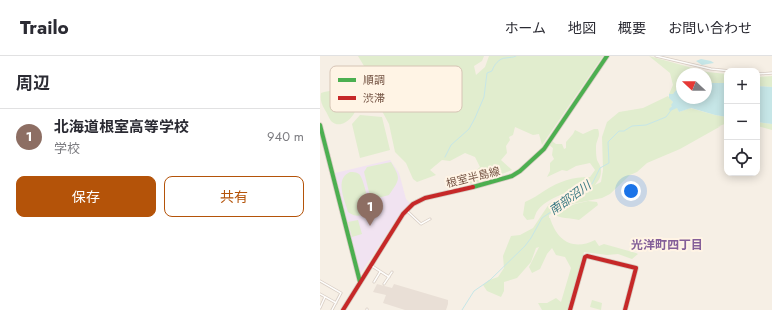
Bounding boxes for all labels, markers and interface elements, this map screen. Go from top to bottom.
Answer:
text: Trailo [20,14,69,41]
text: ホーム [504,18,546,38]
text: 地図 [568,18,596,38]
text: 概要 [618,18,646,38]
text: お問い合わせ [668,18,752,38]
legend [330,66,462,112]
north arrow [676,68,712,104]
map controls [724,68,760,176]
button: + [724,68,760,104]
text: 周辺 [16,71,50,95]
text: 順調 [363,72,385,88]
text: 渋滞 [363,90,385,106]
button: − [724,104,760,140]
text: 北海道根室高等学校 [54,116,189,138]
text: 1 [26,127,32,146]
text: 940 m [267,127,304,146]
text: 学校 [54,139,80,158]
button: locate [724,140,760,176]
street label: 根室半島線 [444,163,502,191]
water label: 南部沼川 [545,175,596,219]
button: 保存 [16,176,156,217]
button: 共有 [164,176,304,217]
your location [621,181,641,201]
pin: 1 [357,193,383,226]
district label: 光洋町四丁目 [631,236,703,254]

